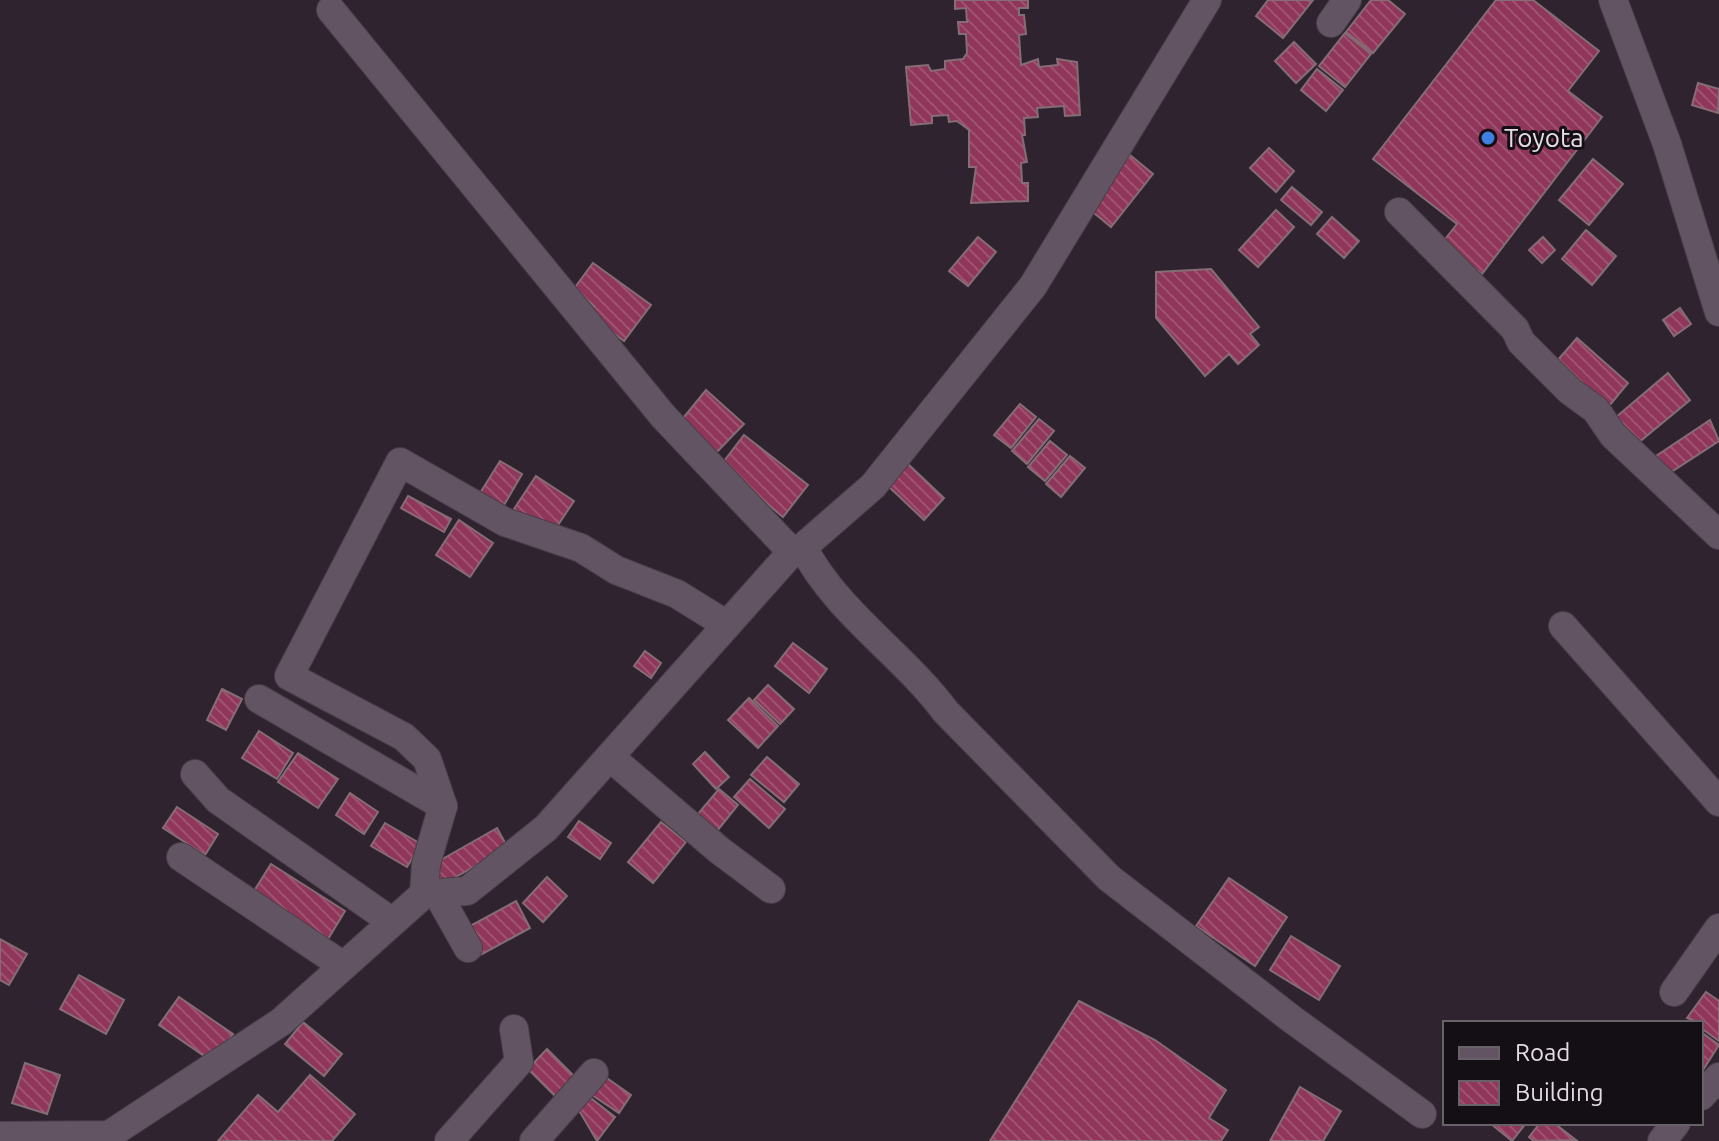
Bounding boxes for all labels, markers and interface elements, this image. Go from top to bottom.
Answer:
place label: Toyota [1504,123,1584,152]
marker: Toyota [1479,129,1497,147]
legend [1443,1021,1703,1125]
text: Road [1515,1039,1570,1066]
text: Building [1515,1079,1603,1106]

